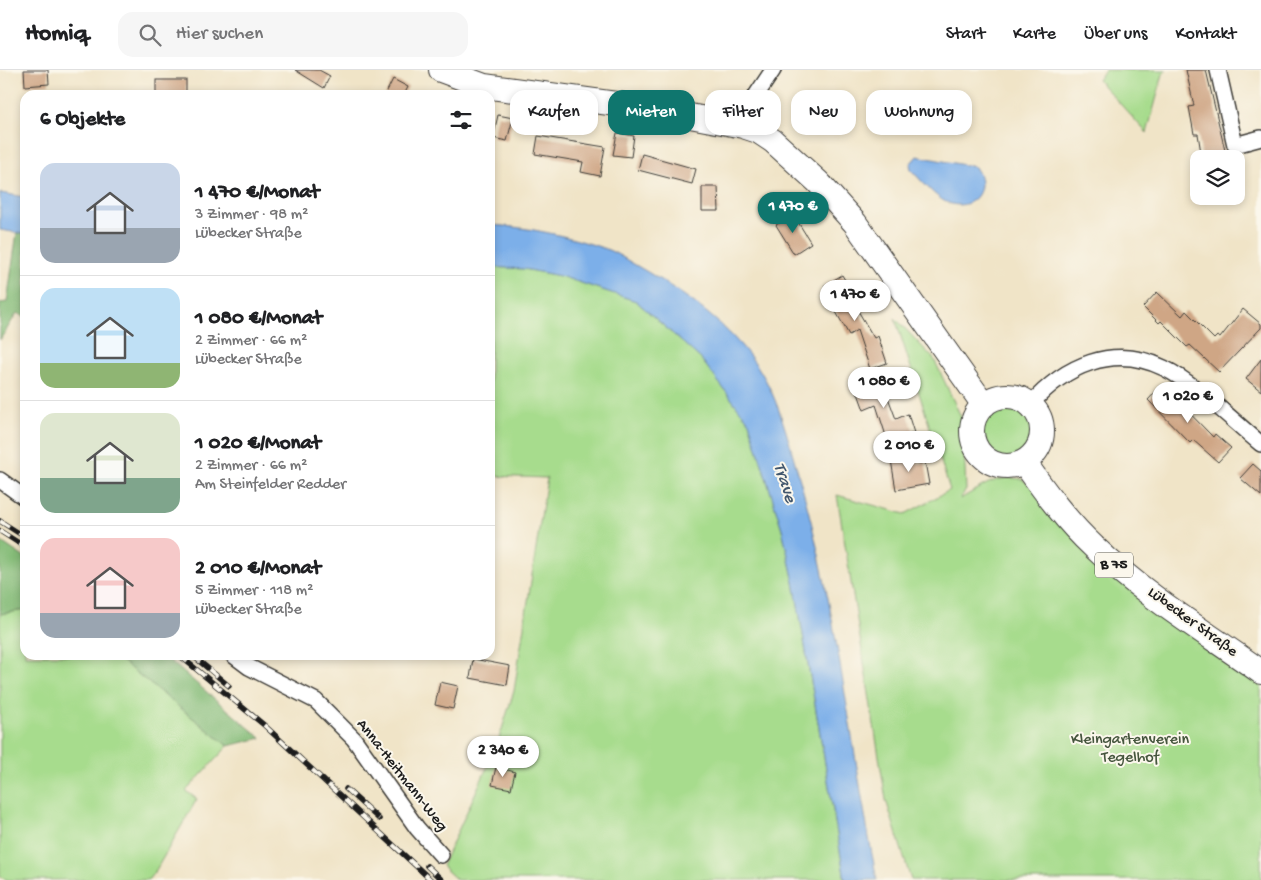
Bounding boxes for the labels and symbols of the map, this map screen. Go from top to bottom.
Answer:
pin: 1 470 € [747,191,839,234]
pin: 1 470 € [809,280,901,322]
pin: 1 080 € [838,366,930,409]
pin: 1 020 € [1142,382,1234,424]
pin: 2 010 € [863,430,955,473]
water label: Trave [768,460,800,506]
road number: B 75 [1095,552,1133,578]
street label: Lübecker Straße [1143,584,1241,663]
street label: Anna-Heitmann-Weg [351,716,451,836]
park label: Kleingartenverein Tegelhof [1071,731,1189,768]
pin: 2 340 € [457,736,549,778]

